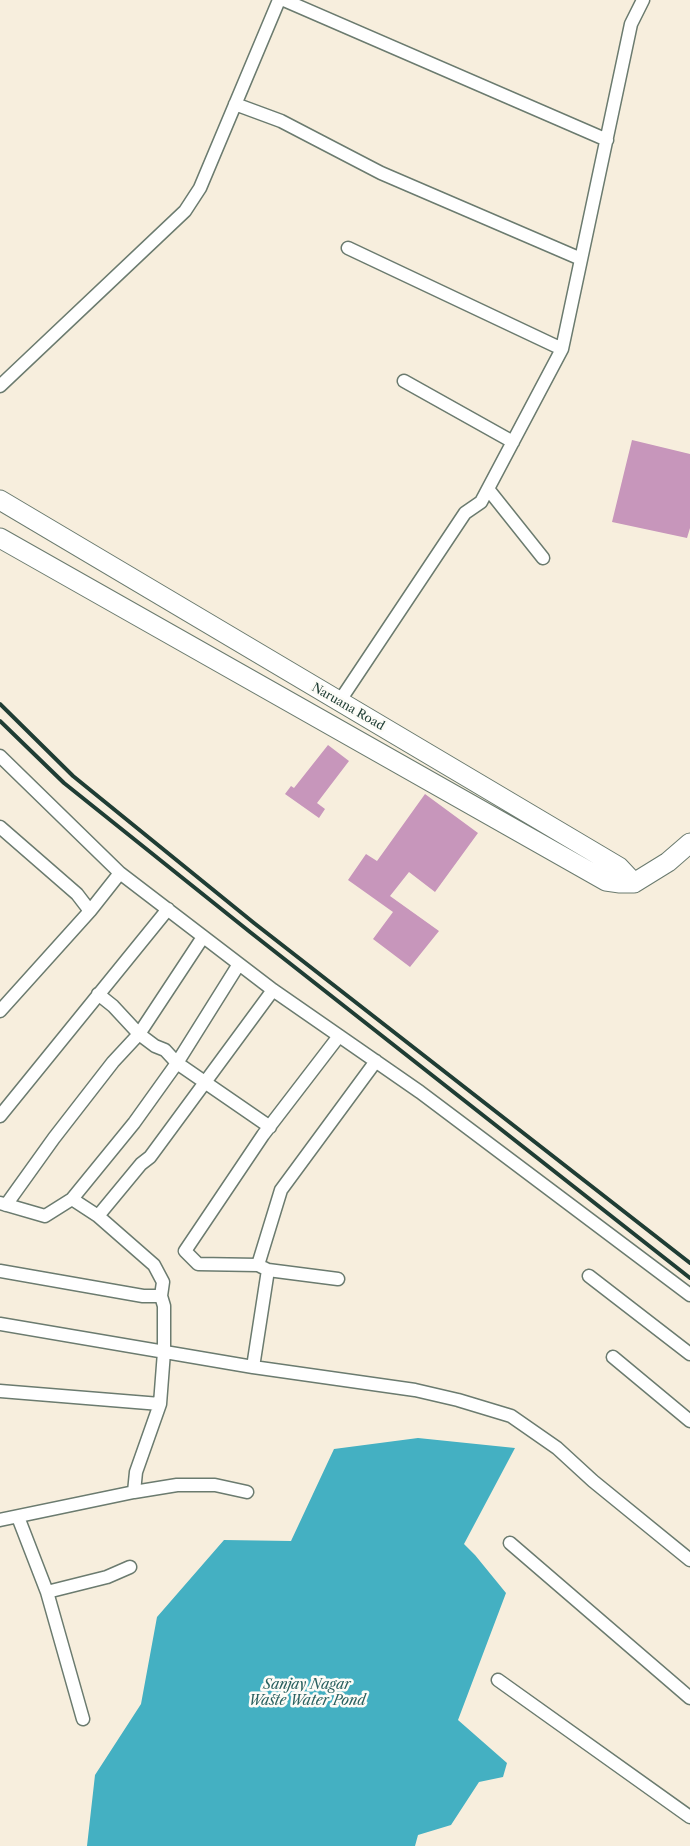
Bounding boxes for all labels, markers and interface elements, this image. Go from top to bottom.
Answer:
street label: Naruana Road [309,680,387,734]
water label: Sanjay Nagar Waste Water Pond [248,1677,366,1710]

